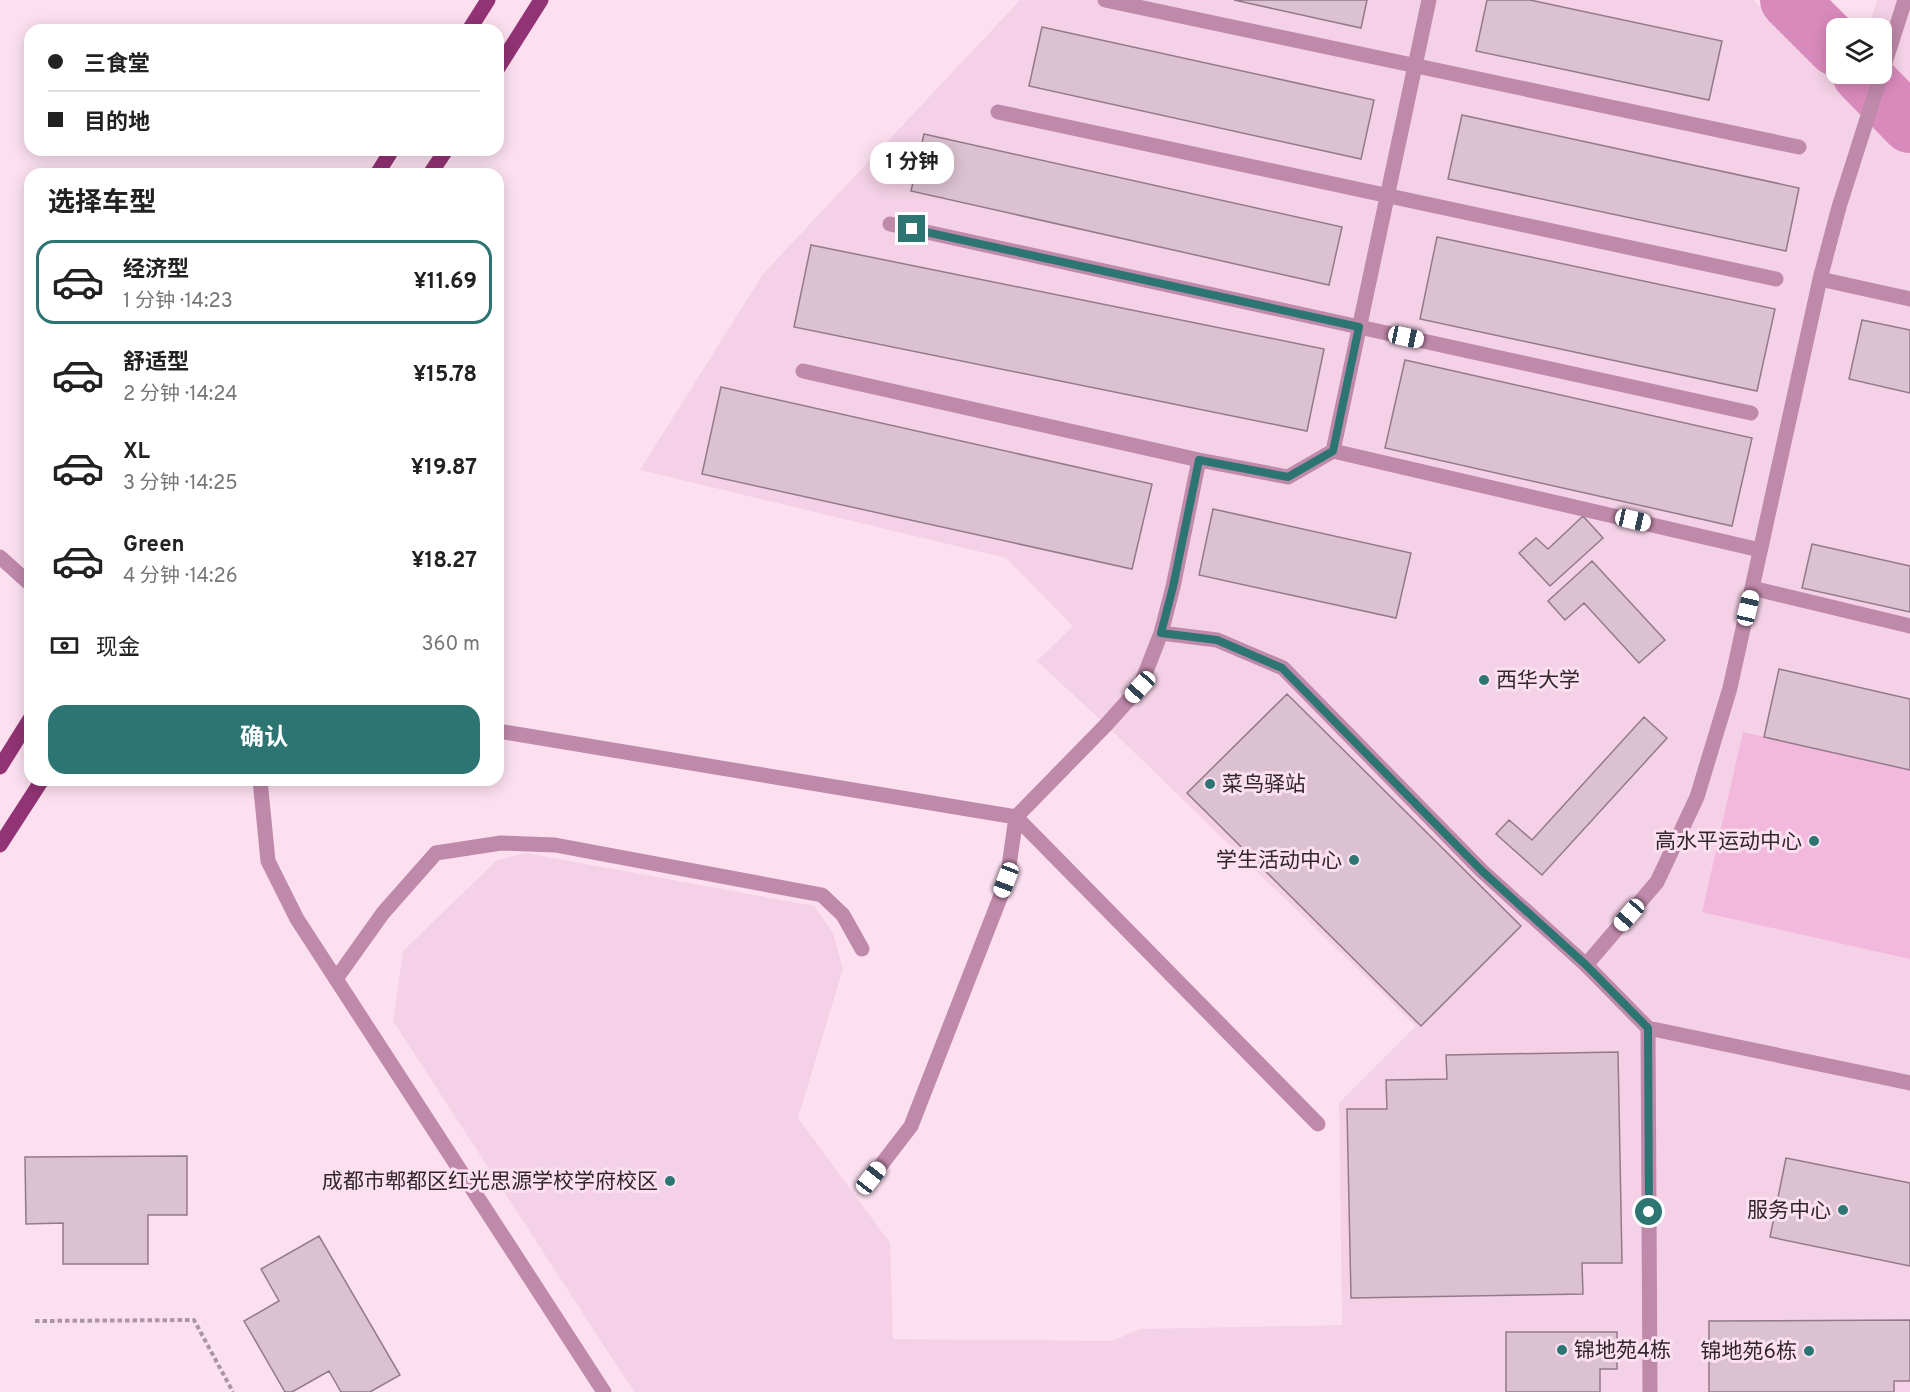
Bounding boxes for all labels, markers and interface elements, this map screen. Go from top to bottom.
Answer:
map controls [1826,18,1892,84]
button: layers [1826,18,1892,84]
text: 三食堂 [84,52,150,79]
text: 目的地 [84,110,150,137]
callout: 1 分钟 [870,142,954,184]
text: 1 分钟 [886,150,939,176]
text: 选择车型 [48,187,156,221]
route end [898,215,925,242]
icon: car [51,255,105,309]
text: 经济型 [123,257,189,284]
text: ¥11.69 [414,269,477,296]
text: 1 分钟 · 14:23 [123,289,233,315]
car [1387,324,1425,350]
icon: car [51,348,105,402]
text: 舒适型 [123,350,189,377]
text: ¥15.78 [413,362,477,389]
text: 2 分钟 · 14:24 [123,382,238,408]
text: XL [123,439,150,466]
icon: car [51,441,105,495]
text: ¥19.87 [411,455,477,482]
text: 3 分钟 · 14:25 [123,471,238,497]
car [1613,507,1653,533]
text: Green [123,532,185,559]
icon: car [51,534,105,588]
text: ¥18.27 [411,548,477,575]
text: 4 分钟 · 14:26 [123,564,238,590]
car [1735,588,1761,628]
icon: cash [48,629,81,662]
text: 360 m [422,632,480,658]
text: 现金 [96,635,140,662]
car [1121,668,1159,706]
place label: 西华大学 [1496,668,1580,695]
marker: 西华大学 [1477,673,1491,687]
button: 确认 [48,705,480,774]
place label: 菜鸟驿站 [1222,772,1306,799]
marker: 菜鸟驿站 [1203,777,1217,791]
place label: 高水平运动中心 [1655,829,1802,856]
marker: 高水平运动中心 [1807,834,1821,848]
place label: 学生活动中心 [1216,848,1342,875]
marker: 学生活动中心 [1347,853,1361,867]
car [991,860,1021,900]
car [1610,896,1648,934]
car [853,1158,889,1198]
place label: 成都市郫都区红光思源学校学府校区 [322,1169,658,1196]
marker: 成都市郫都区红光思源学校学府校区 [663,1174,677,1188]
route start [1635,1198,1662,1225]
place label: 服务中心 [1747,1198,1831,1225]
marker: 服务中心 [1836,1203,1850,1217]
place label: 锦地苑4栋 [1574,1338,1671,1365]
place label: 锦地苑6栋 [1700,1339,1797,1366]
marker: 锦地苑4栋 [1555,1343,1569,1357]
marker: 锦地苑6栋 [1802,1344,1816,1358]

